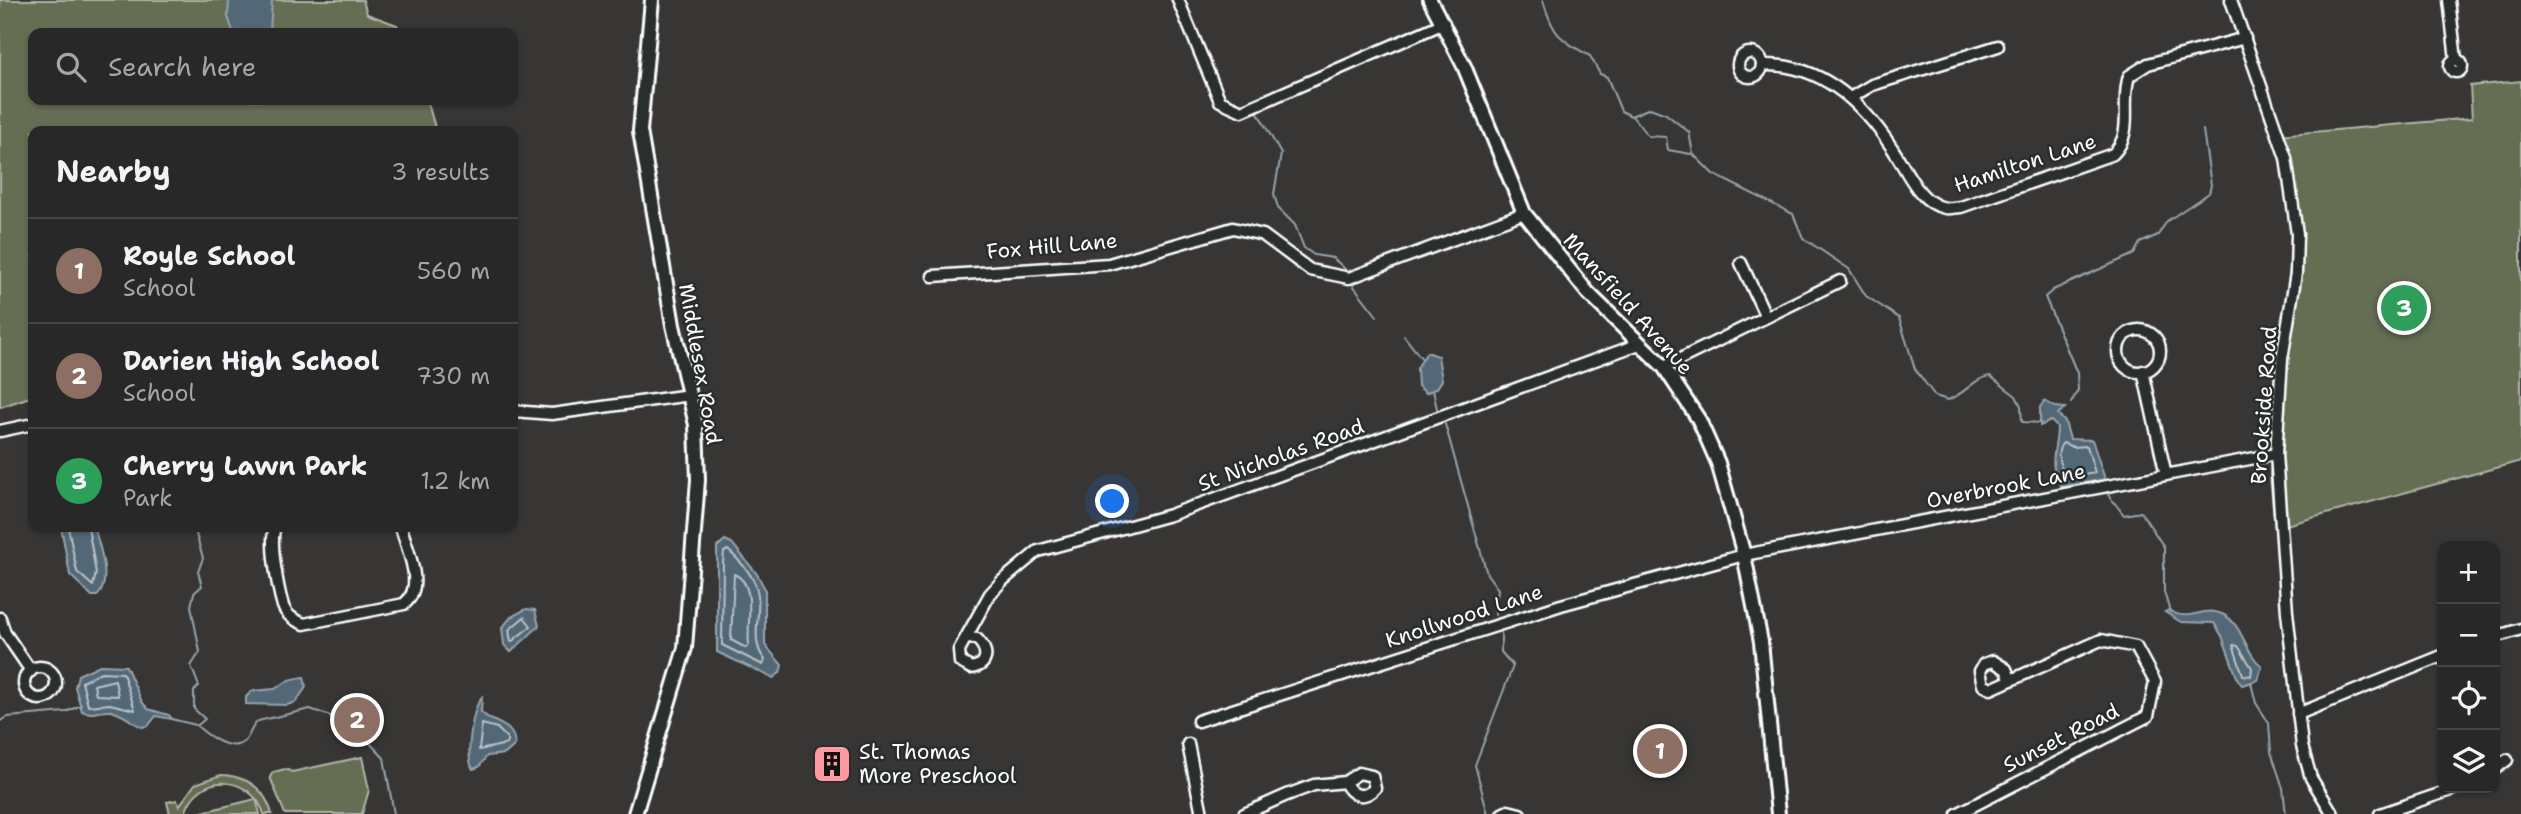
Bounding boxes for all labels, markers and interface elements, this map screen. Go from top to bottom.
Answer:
search box [28,28,518,105]
icon: search [52,48,90,86]
text: Search here [108,49,257,84]
street label: Hamilton Lane [1950,127,2100,199]
text: Nearby [56,151,171,192]
text: 3 results [391,157,490,187]
street label: Fox Hill Lane [985,226,1119,266]
street label: Mansfield Avenue [1557,227,1699,381]
text: Royle School [123,238,296,273]
text: 1 [74,256,84,286]
text: 560 m [417,256,490,286]
text: School [123,273,195,303]
street label: Middlesex Road [672,281,728,447]
pin: 3 [2381,282,2427,334]
street label: Brookside Road [2244,325,2284,485]
text: Darien High School [123,343,379,378]
text: 2 [71,361,87,391]
text: 730 m [416,361,490,391]
text: School [123,378,195,408]
street label: St Nicholas Road [1194,412,1368,498]
text: Cherry Lawn Park [123,448,367,483]
street label: Overbrook Lane [1924,457,2088,515]
text: 3 [71,466,87,496]
text: 1.2 km [421,466,490,496]
text: Park [123,483,172,513]
your location [1095,484,1129,518]
map controls [2437,541,2500,793]
button: + [2437,541,2500,604]
street label: Knollwood Lane [1382,577,1546,655]
button: − [2437,604,2500,667]
button: locate [2437,667,2500,730]
pin: 2 [334,694,380,746]
street label: Sunset Road [1998,697,2124,779]
pin: 1 [1637,725,1683,777]
button: layers [2437,730,2500,793]
place label: St. Thomas More Preschool [859,738,1017,790]
building icon: St. Thomas More Preschool [811,743,853,785]

